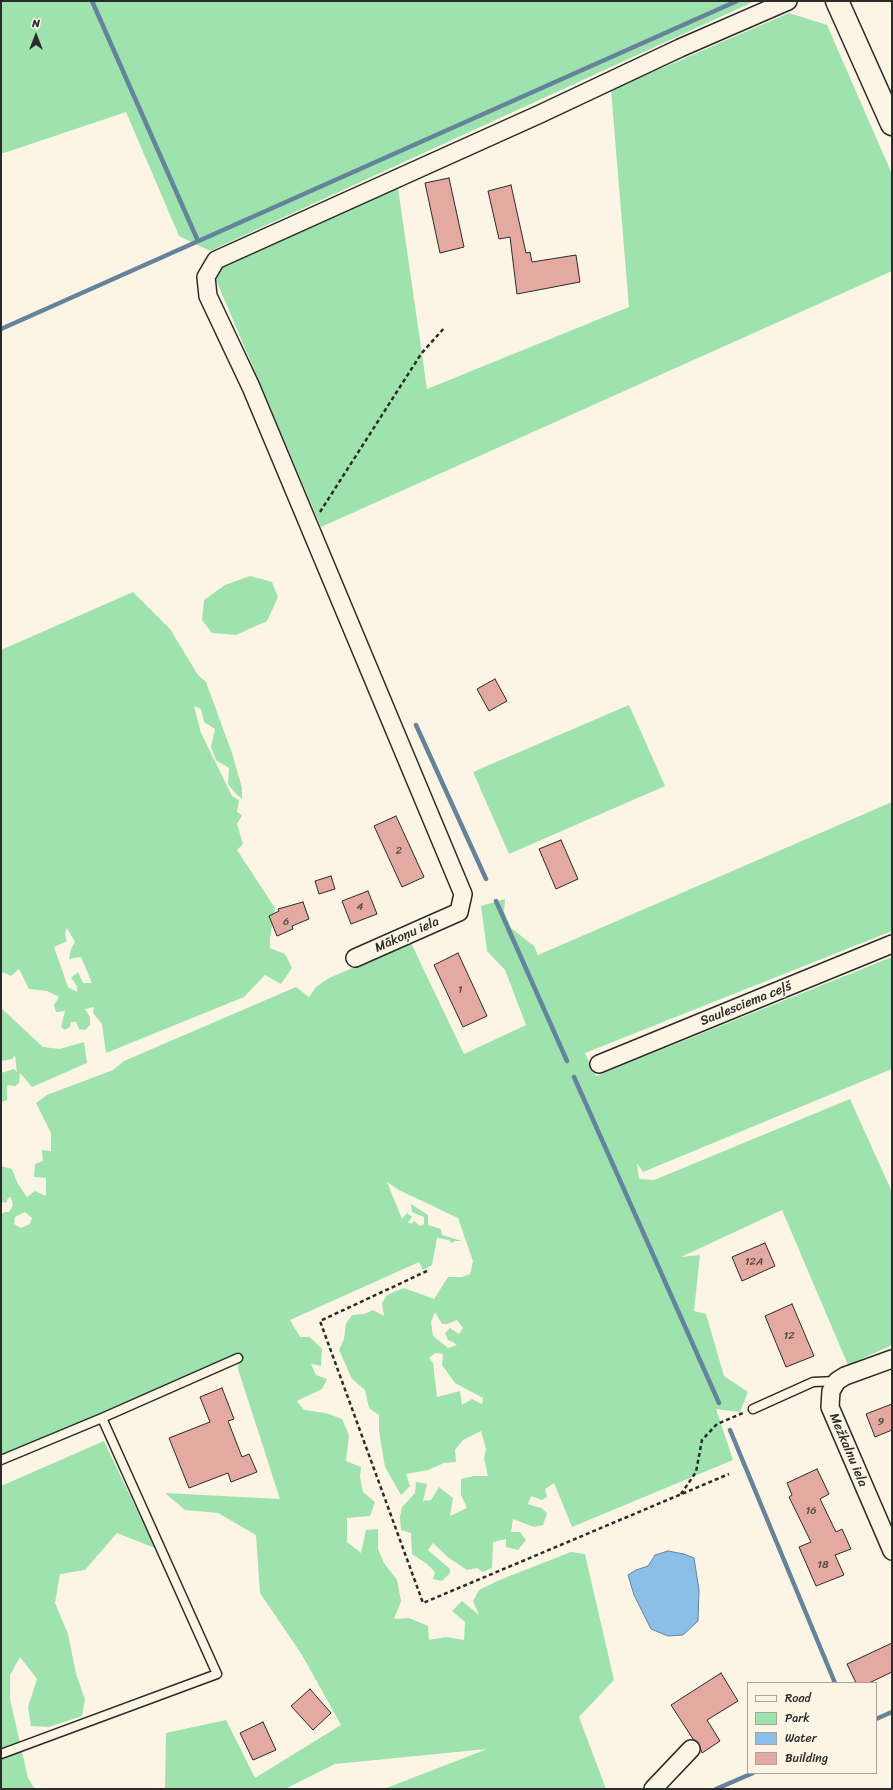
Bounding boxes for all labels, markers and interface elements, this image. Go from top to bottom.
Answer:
text: N [32,14,40,33]
north arrow [16,16,56,56]
house number: 2 [396,844,402,858]
house number: 4 [357,900,363,914]
street label: Mākoņu iela [373,914,441,956]
house number: 6 [283,915,289,929]
street label: Saulesciema ceļš [698,979,794,1029]
house number: 1 [458,983,462,997]
house number: 12A [745,1255,763,1269]
house number: 12 [783,1329,795,1343]
street label: Mežkalnu iela [825,1411,871,1489]
house number: 9 [878,1415,884,1429]
house number: 16 [806,1504,816,1518]
house number: 18 [817,1558,829,1572]
legend [747,1682,877,1774]
text: Road [785,1687,811,1709]
text: Park [785,1707,810,1729]
text: Water [785,1727,817,1749]
text: Building [785,1747,828,1769]

